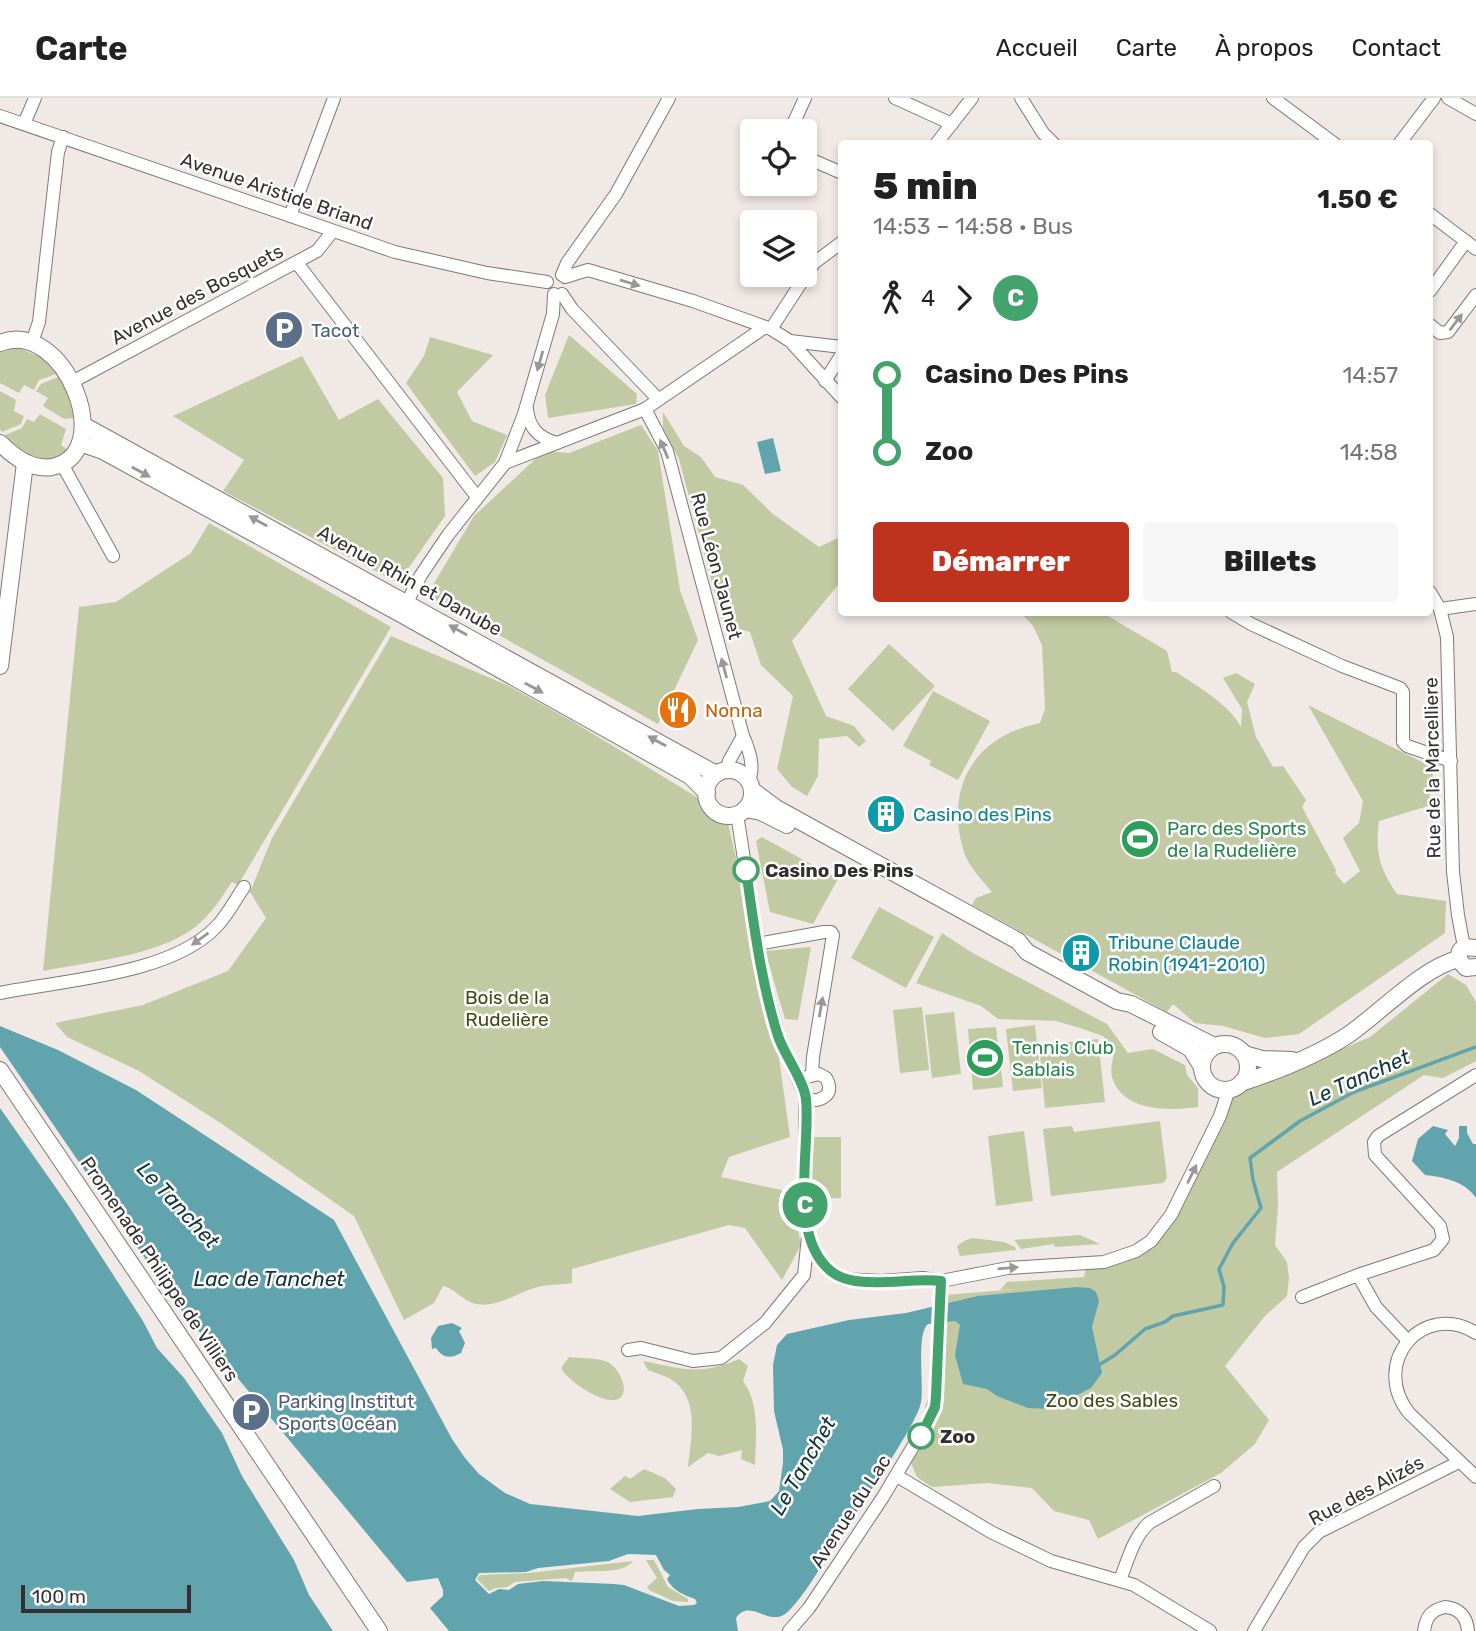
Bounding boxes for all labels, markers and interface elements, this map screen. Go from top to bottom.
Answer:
text: Carte [35,29,128,68]
text: Accueil [996,34,1078,62]
text: Carte [1116,34,1177,62]
text: À propos [1215,34,1314,62]
text: Contact [1352,34,1441,62]
map controls [740,119,817,287]
button: locate [740,119,817,196]
street label: Avenue Aristide Briand [178,148,376,235]
text: 5 min [873,163,978,209]
text: 1.50 € [1317,184,1398,215]
button: layers [740,210,817,287]
text: 14:53 – 14:58 · Bus [873,212,1073,240]
street label: Avenue des Bosquets [107,239,287,349]
one-way arrow [620,278,641,288]
icon: walk [873,279,911,317]
icon: forward [945,279,983,317]
text: 4 [921,284,935,312]
text: C [1007,284,1024,312]
parking icon: Tacot [263,309,305,351]
one-way arrow [1449,313,1463,332]
place label: Tacot [311,319,360,342]
one-way arrow [534,351,544,372]
text: Casino Des Pins [925,359,1129,390]
text: 14:57 [1343,361,1398,389]
text: Zoo [925,436,974,467]
one-way arrow [659,438,670,459]
text: 14:58 [1340,438,1398,466]
one-way arrow [132,466,151,478]
street label: Rue Léon Jaunet [686,490,747,642]
one-way arrow [249,515,268,527]
street label: Avenue Rhin et Danube [314,520,506,641]
button: Démarrer [873,522,1129,602]
button: Billets [1143,522,1398,602]
one-way arrow [448,625,468,636]
one-way arrow [719,657,729,678]
street label: Rue de la Marcelliere [1419,677,1446,859]
one-way arrow [524,682,543,694]
restaurant icon: Nonna [657,689,699,731]
place label: Nonna [705,699,763,722]
one-way arrow [647,735,666,747]
building icon: Casino des Pins [865,793,907,835]
place label: Casino des Pins [913,803,1052,826]
place label: Parc des Sports de la Rudelière [1167,817,1306,862]
sports icon: Parc des Sports de la Rudelière [1119,818,1161,860]
marker: Casino Des Pins [733,857,759,883]
place label: Casino Des Pins [765,859,914,882]
place label: Tribune Claude Robin (1941-2010) [1108,931,1266,976]
one-way arrow [191,932,210,946]
building icon: Tribune Claude Robin (1941-2010) [1060,932,1102,974]
park label: Bois de la Rudelière [465,986,549,1031]
one-way arrow [816,996,827,1018]
place label: Tennis Club Sablais [1012,1036,1114,1081]
sports icon: Tennis Club Sablais [964,1037,1006,1079]
water label: Le Tanchet [1304,1044,1414,1111]
street label: Promenade Philippe de Villiers [76,1152,244,1386]
water label: Le Tanchet [132,1156,225,1254]
one-way arrow [1186,1164,1197,1184]
line badge: C [782,1182,828,1228]
text: C [797,1191,813,1219]
one-way arrow [997,1263,1019,1274]
water label: Lac de Tanchet [194,1266,345,1291]
park label: Zoo des Sables [1046,1389,1178,1412]
place label: Parking Institut Sports Océan [278,1390,415,1435]
parking icon: Parking Institut Sports Océan [230,1391,272,1433]
water label: Le Tanchet [765,1412,841,1519]
marker: Zoo [908,1423,934,1449]
place label: Zoo [940,1425,975,1448]
street label: Avenue du Lac [805,1450,896,1572]
street label: Rue des Alizés [1305,1451,1428,1530]
scale bar [21,1582,191,1614]
text: 100 m [32,1585,86,1608]

